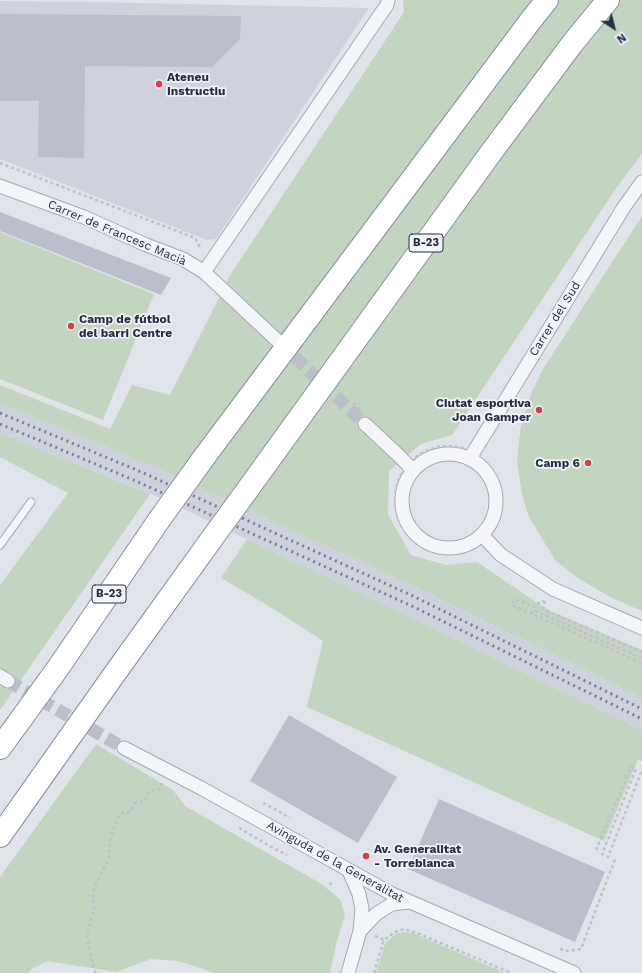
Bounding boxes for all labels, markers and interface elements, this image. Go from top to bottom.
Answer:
north arrow [594,8,634,48]
text: N [614,30,628,46]
place label: Ateneu Instructiu [167,70,225,98]
marker: Ateneu Instructiu [154,79,164,89]
street label: Carrer de Francesc Macià [45,197,189,269]
road number: B-23 [409,234,443,252]
street label: Carrer del Sud [526,279,584,359]
place label: Camp de fútbol del barri Centre [79,312,172,340]
marker: Camp de fútbol del barri Centre [66,321,76,331]
place label: Ciutat esportiva Joan Gamper [436,396,531,424]
marker: Ciutat esportiva Joan Gamper [534,405,544,415]
place label: Camp 6 [535,456,580,470]
marker: Camp 6 [583,458,593,468]
road number: B-23 [92,585,126,603]
street label: Avinguda de la Generalitat [264,818,406,906]
place label: Av. Generalitat - Torreblanca [374,842,461,870]
marker: Av. Generalitat - Torreblanca [361,851,371,861]

